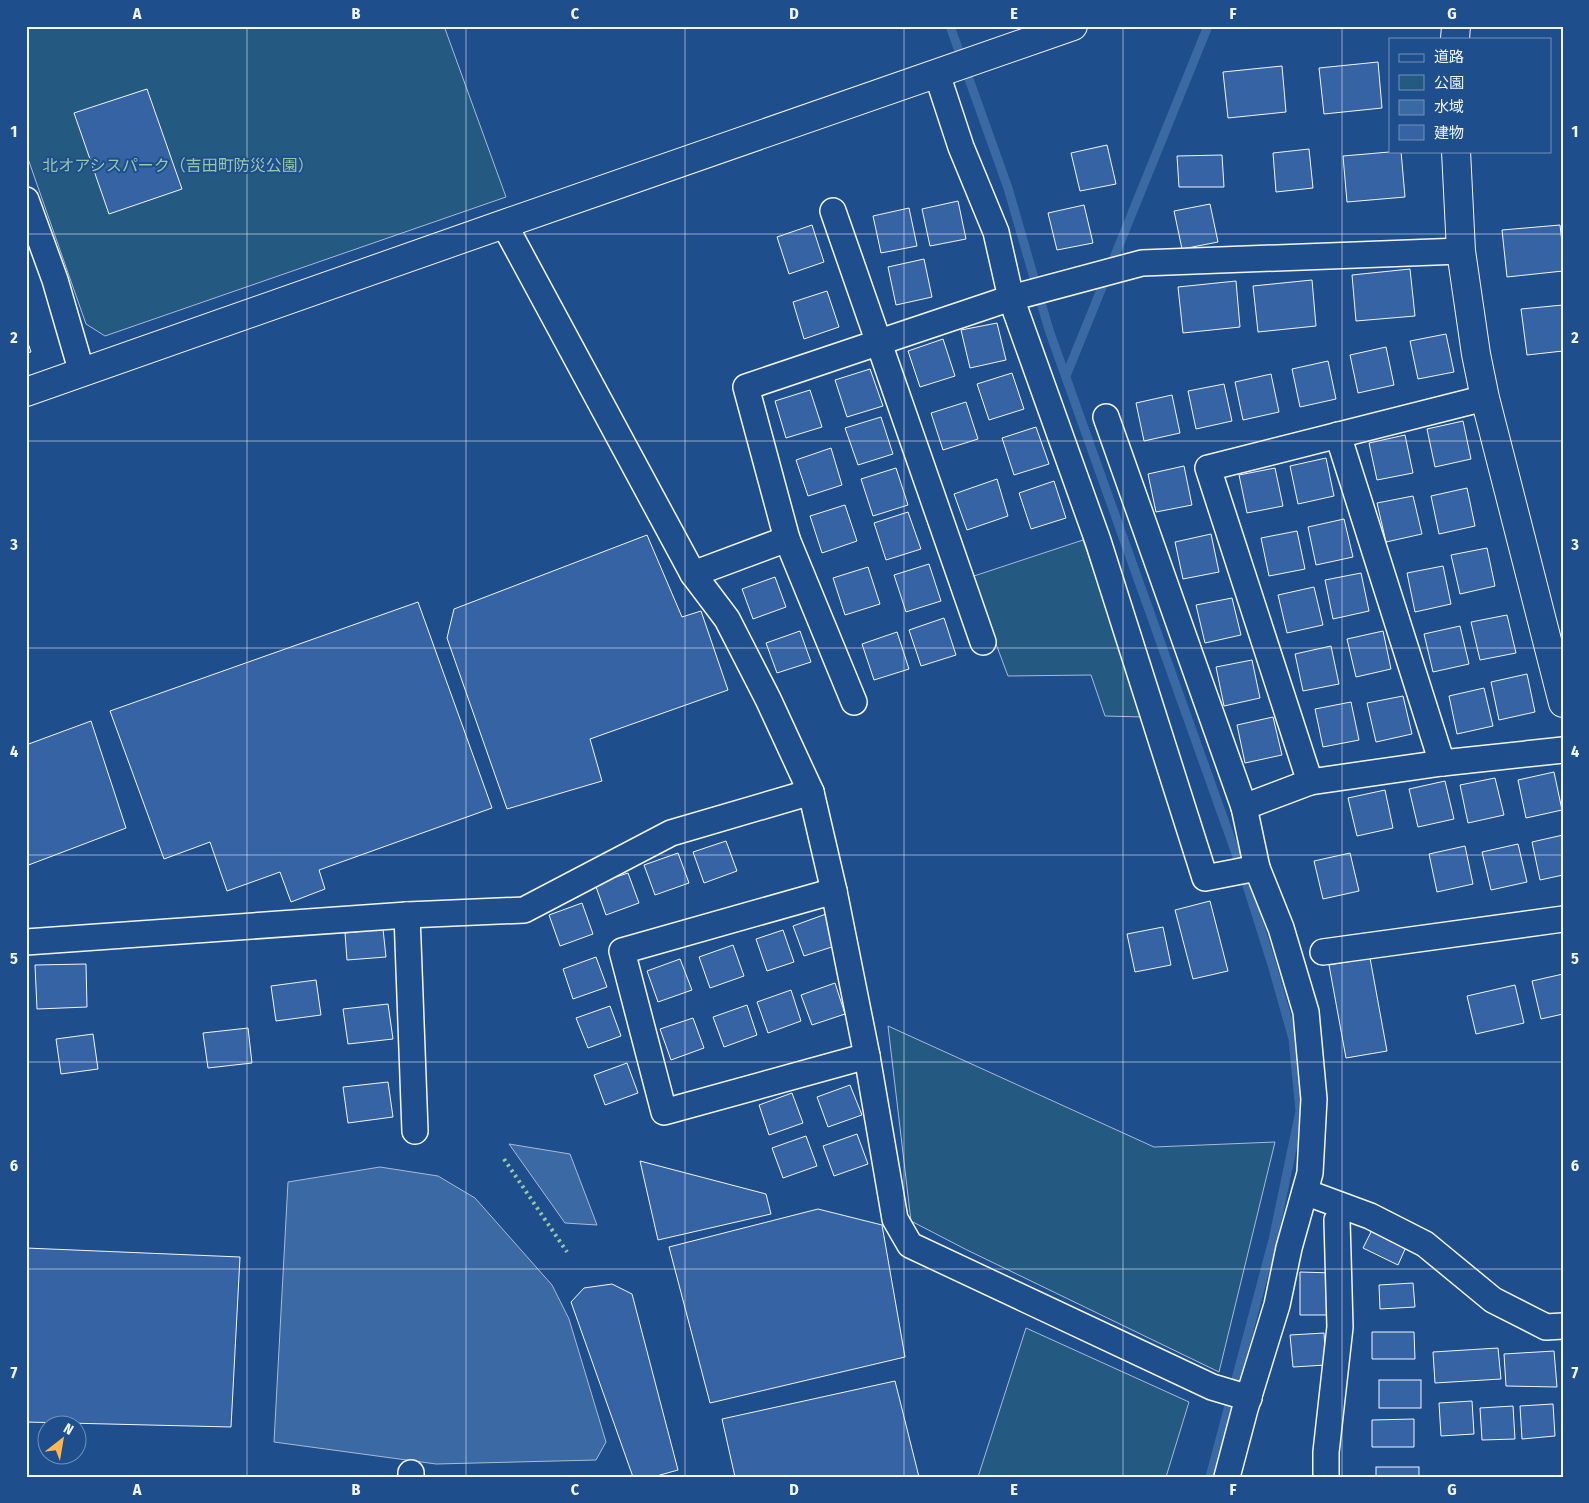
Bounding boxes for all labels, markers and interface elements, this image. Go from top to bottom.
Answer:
text: A [132,4,142,23]
text: B [352,4,361,23]
text: C [571,4,580,23]
text: D [789,4,799,23]
text: E [1010,4,1018,23]
text: F [1229,4,1237,23]
text: G [1447,4,1457,23]
legend [1389,38,1552,152]
text: 道路 [1434,48,1464,66]
text: 公園 [1434,74,1464,92]
text: 水域 [1434,98,1464,116]
text: 1 [11,122,17,141]
text: 1 [1572,122,1578,141]
text: 建物 [1434,124,1464,142]
park label: 北オアシスパーク（吉田町防災公園） [42,156,314,175]
text: 2 [9,328,18,347]
text: 2 [1570,328,1579,347]
text: 3 [9,535,18,554]
text: 3 [1570,535,1579,554]
text: 4 [10,742,18,761]
text: 4 [1571,742,1579,761]
text: 5 [10,949,18,968]
text: 5 [1571,949,1579,968]
text: 6 [10,1156,18,1175]
text: 6 [1571,1156,1579,1175]
text: 7 [11,1363,18,1382]
text: 7 [1572,1363,1579,1382]
north arrow [38,1416,88,1466]
text: N [60,1420,76,1439]
text: A [132,1480,142,1499]
text: B [352,1480,361,1499]
text: C [571,1480,580,1499]
text: D [789,1480,799,1499]
text: E [1010,1480,1018,1499]
text: F [1229,1480,1237,1499]
text: G [1447,1480,1457,1499]

